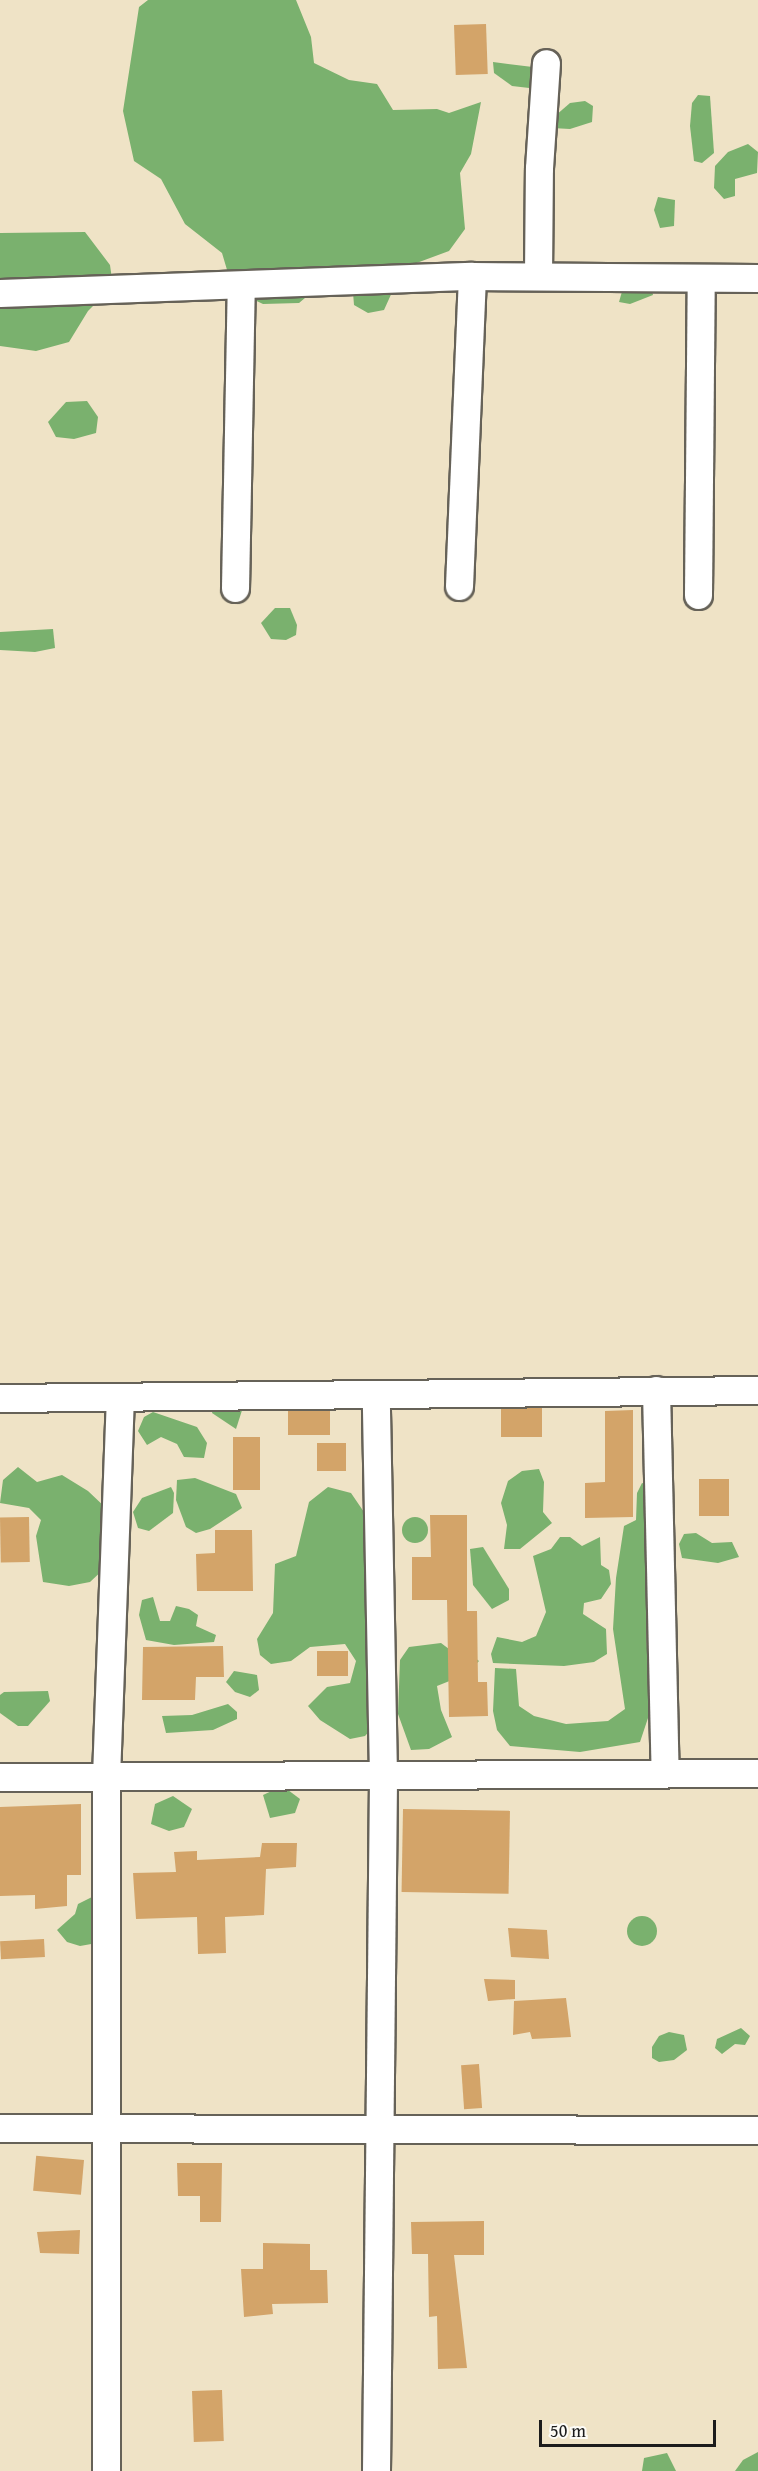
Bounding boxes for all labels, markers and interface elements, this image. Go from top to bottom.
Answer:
scale bar [542,2408,719,2446]
text: 50 m [550,2417,586,2444]

